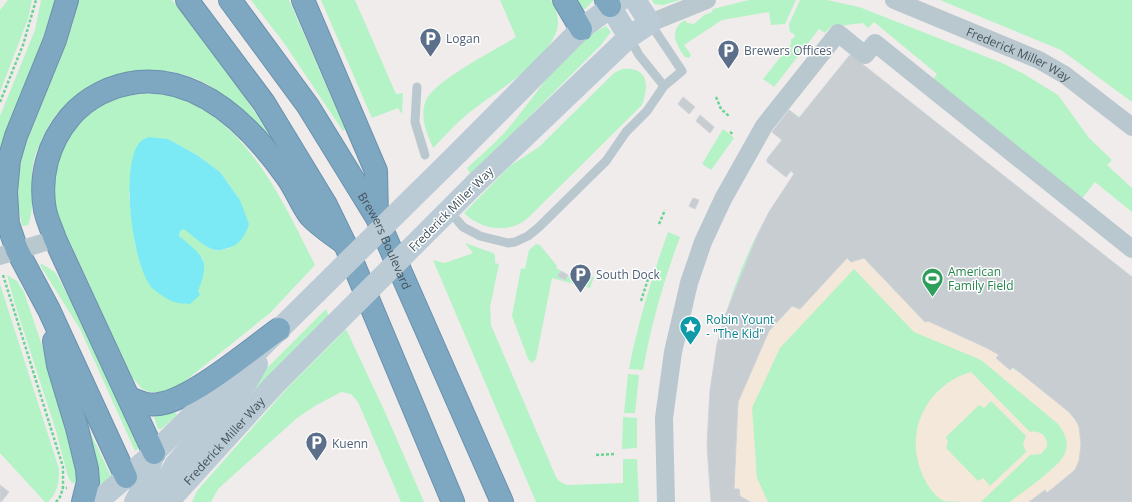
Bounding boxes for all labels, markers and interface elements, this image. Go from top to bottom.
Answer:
street label: Frederick Miller Way [964,22,1076,86]
parking icon: Logan [418,25,444,58]
place label: Logan [446,30,480,47]
parking icon: Brewers Offices [715,37,741,70]
place label: Brewers Offices [744,42,832,59]
street label: Frederick Miller Way [405,162,498,255]
street label: Brewers Boulevard [354,189,416,292]
parking icon: South Dock [568,261,594,294]
place label: American Family Field [948,263,1014,294]
sports icon: American Family Field [919,265,945,298]
place label: South Dock [596,266,661,283]
place label: Robin Yount - "The Kid" [706,311,774,342]
place icon: Robin Yount - "The Kid" [678,313,704,346]
street label: Frederick Miller Way [179,392,269,488]
parking icon: Kuenn [303,430,329,463]
place label: Kuenn [332,435,368,452]

